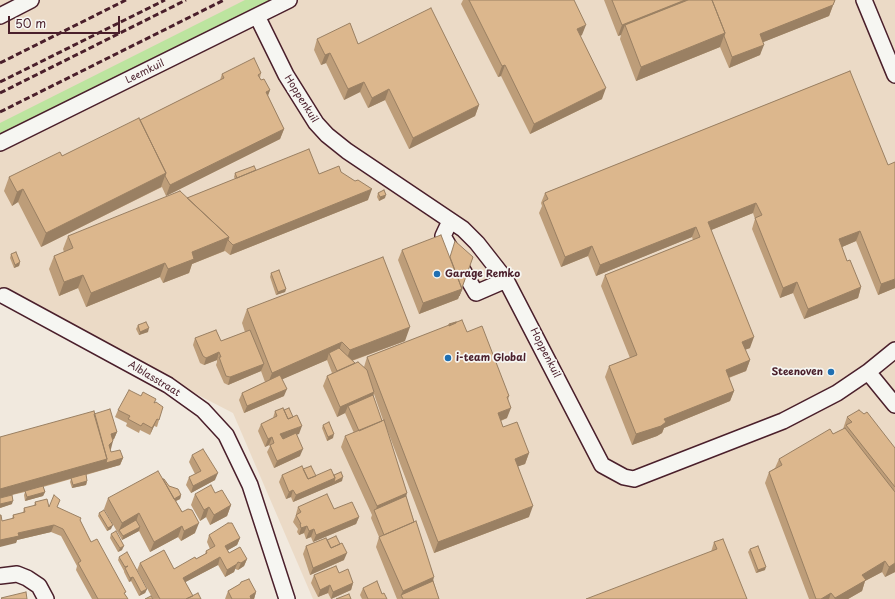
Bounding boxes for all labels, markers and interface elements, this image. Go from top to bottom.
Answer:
scale bar [10,8,122,34]
text: 50 m [15,14,46,32]
street label: Leemkuil [124,57,166,87]
street label: Hoppenkuil [282,73,320,125]
place label: Garage Remko [445,268,520,280]
marker: Garage Remko [432,269,442,279]
street label: Hoppenkuil [527,326,563,380]
place label: i-team Global [456,352,526,364]
marker: i-team Global [443,353,453,363]
street label: Alblasstraat [126,359,182,399]
place label: Steenoven [771,366,823,378]
marker: Steenoven [826,367,836,377]

